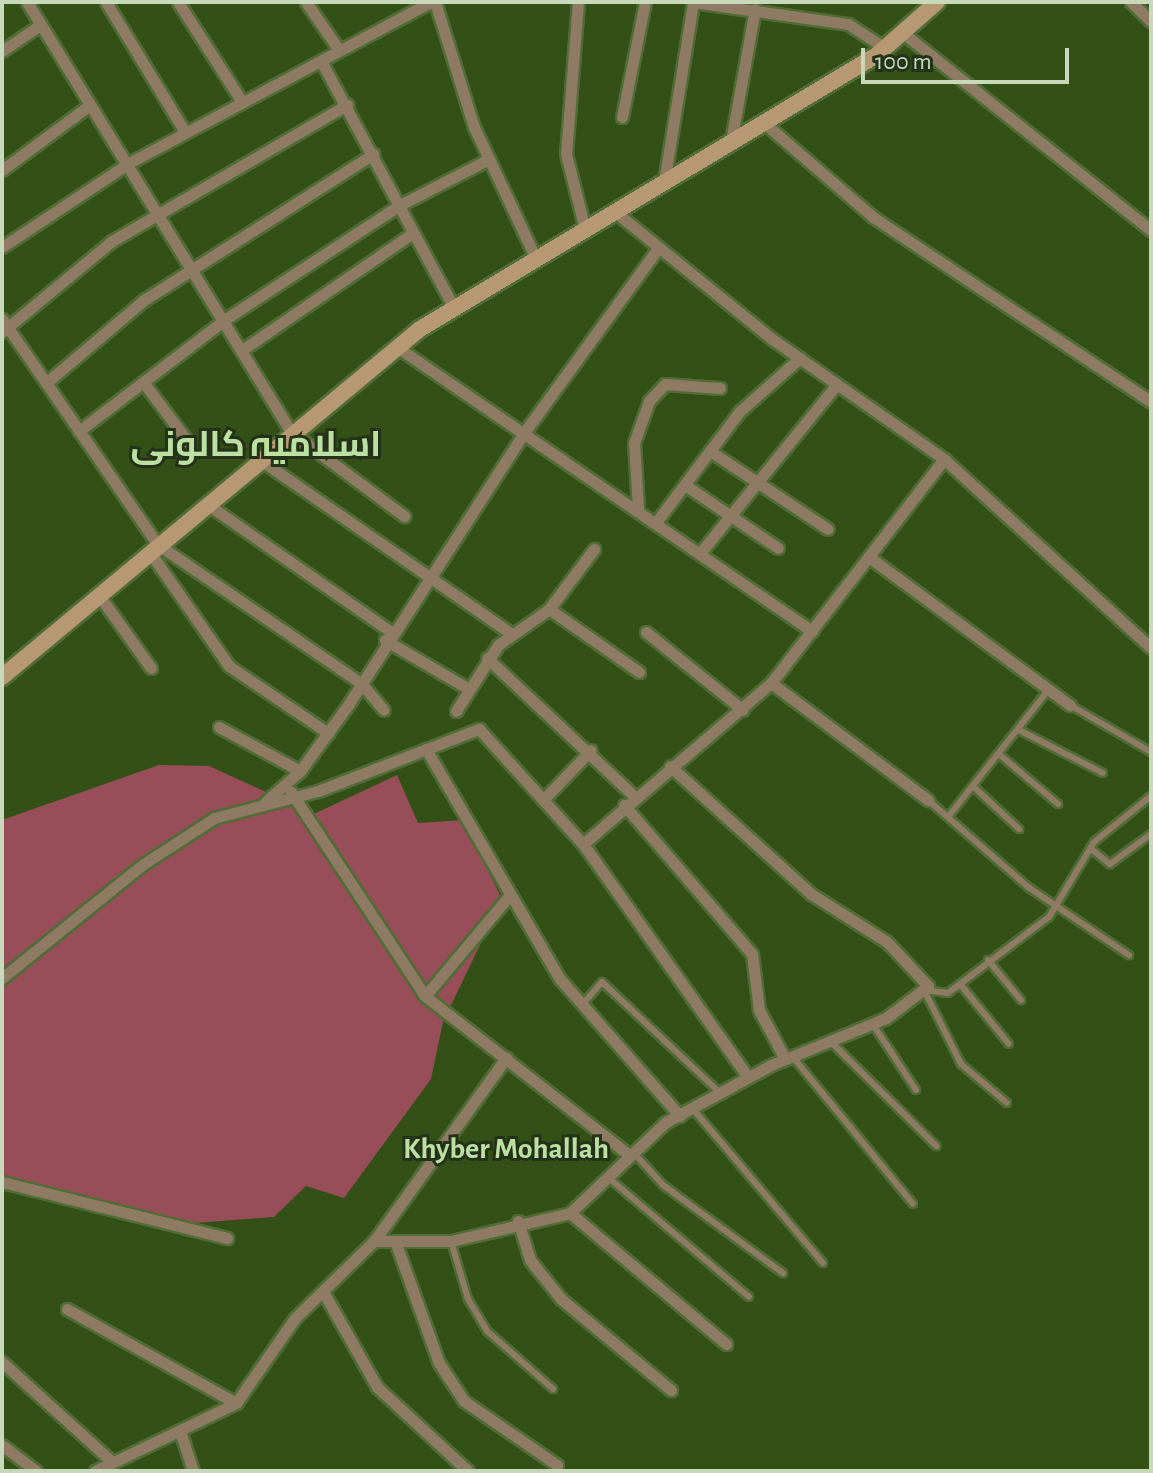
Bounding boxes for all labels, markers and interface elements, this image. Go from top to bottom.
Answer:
scale bar [865,32,1073,82]
text: 100 m [875,50,932,74]
district label: اسلامیہ کالونی [131,424,381,468]
district label: Khyber Mohallah [403,1131,609,1167]

